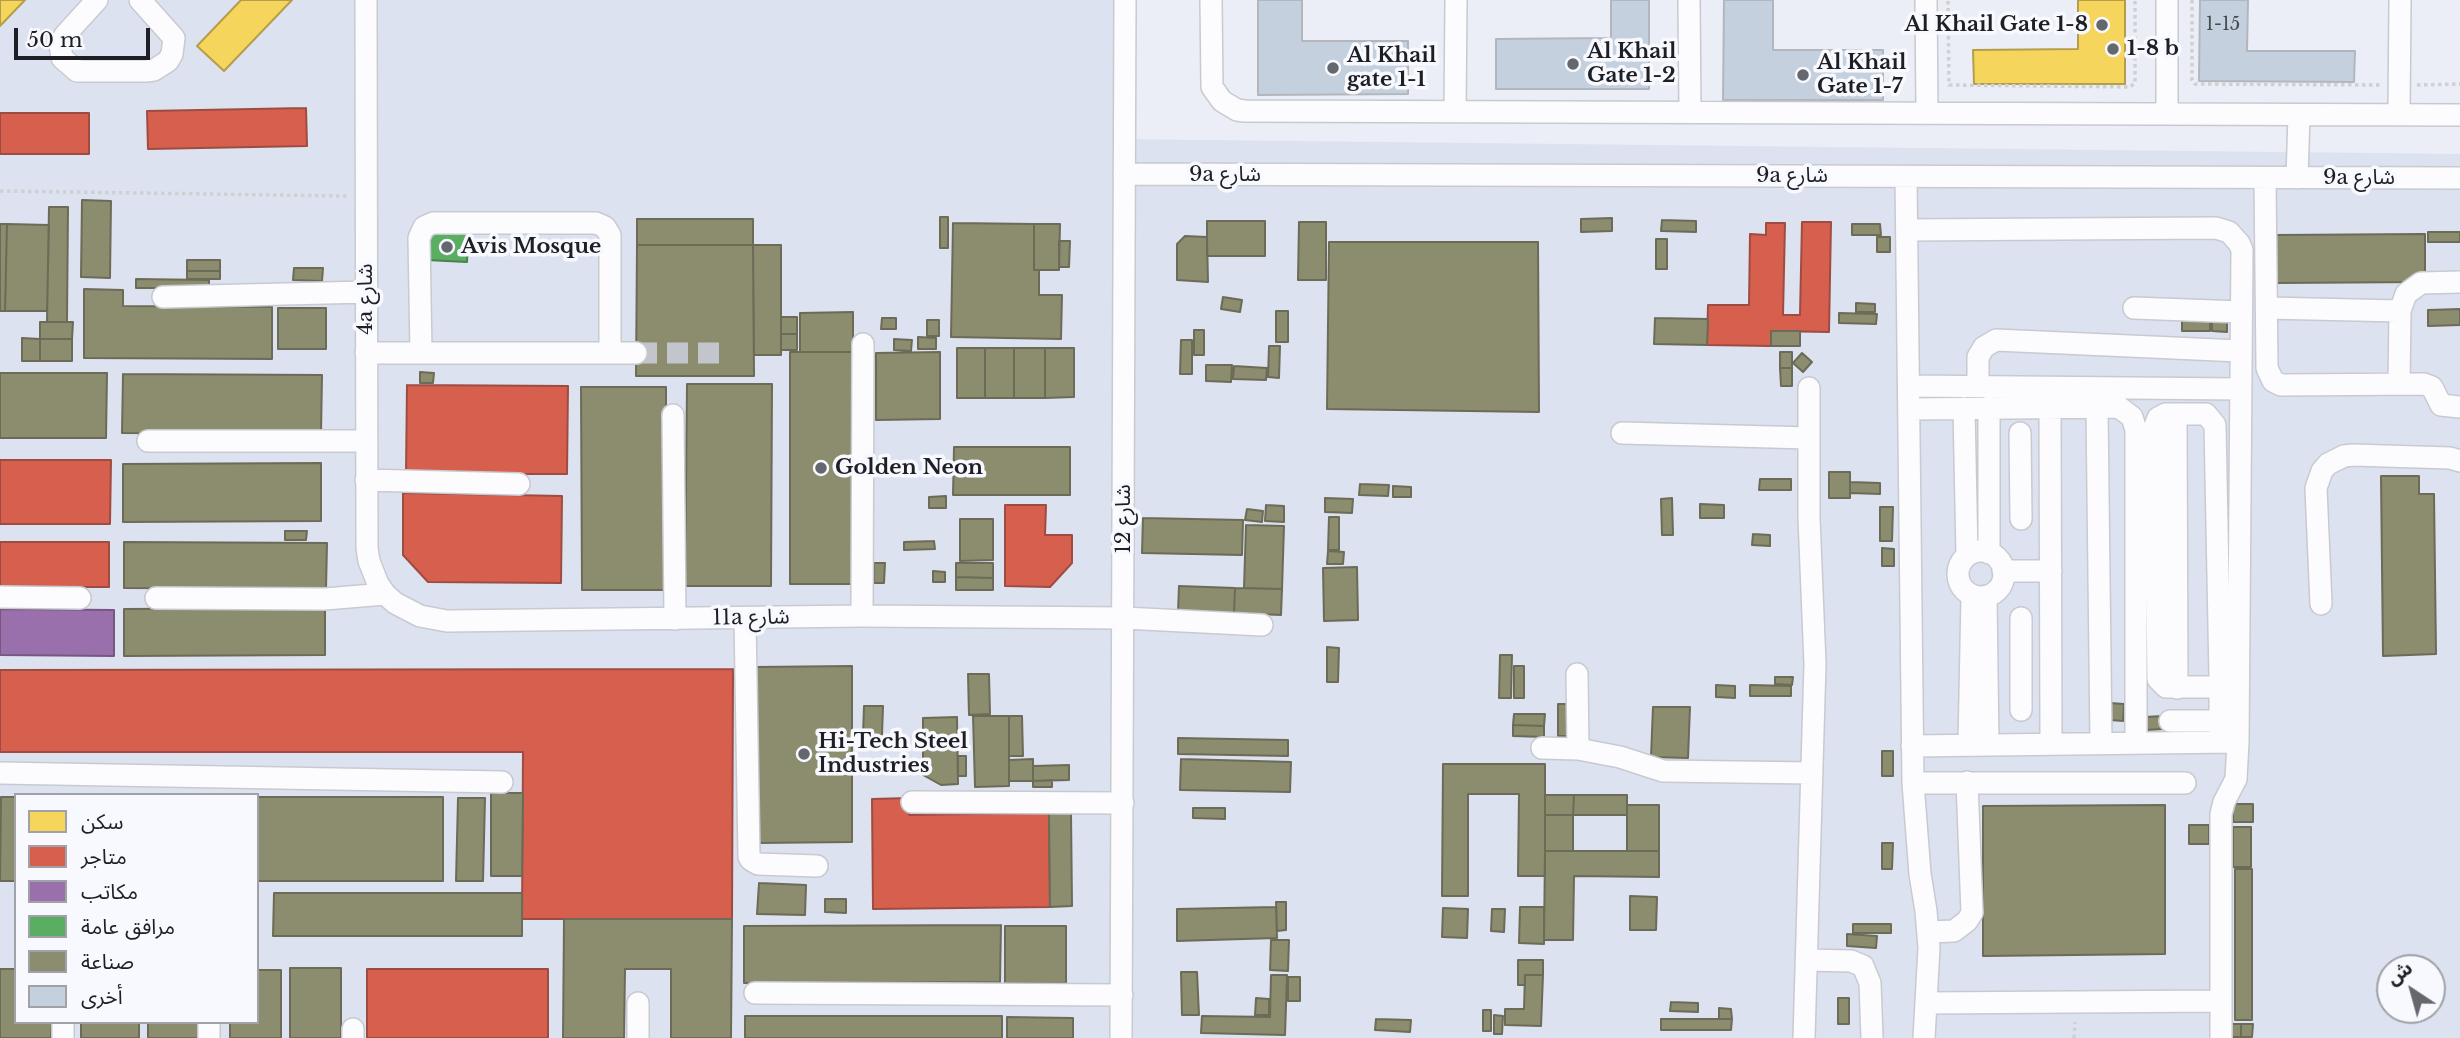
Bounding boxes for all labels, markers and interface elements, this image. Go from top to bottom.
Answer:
place label: Al Khail Gate 1-8 [1905,12,2088,38]
scale bar [18,14,154,58]
house number: 1-15 [2206,14,2240,36]
marker: Al Khail Gate 1-8 [2094,17,2110,33]
text: 50 m [27,27,82,53]
place label: 1-8 b [2127,36,2179,62]
place label: Al Khail Gate 1-2 [1587,39,1676,89]
marker: 1-8 b [2105,41,2121,57]
place label: Al Khail gate 1-1 [1347,43,1436,93]
place label: Al Khail Gate 1-7 [1817,50,1906,100]
marker: Al Khail Gate 1-2 [1565,56,1581,72]
marker: Al Khail gate 1-1 [1325,60,1341,76]
marker: Al Khail Gate 1-7 [1795,67,1811,83]
street label: 9a شارع [1189,162,1261,188]
street label: 9a شارع [1756,163,1828,189]
street label: 9a شارع [2323,165,2395,191]
place label: Avis Mosque [461,234,601,260]
marker: Avis Mosque [439,239,455,255]
street label: 4a شارع [353,264,379,334]
place label: Golden Neon [835,455,983,481]
marker: Golden Neon [813,460,829,476]
street label: شارع 12 [1111,484,1137,554]
street label: 11a شارع [712,605,790,631]
place label: Hi-Tech Steel Industries [818,729,968,779]
marker: Hi-Tech Steel Industries [796,746,812,762]
legend [14,793,259,1024]
text: سكن [81,809,123,835]
text: متاجر [81,844,127,870]
text: مكاتب [81,879,138,905]
text: مرافق عامة [81,914,175,940]
text: صناعة [81,949,134,975]
north arrow [2376,954,2446,1024]
text: ش [2382,956,2417,990]
text: أخرى [81,984,123,1010]

